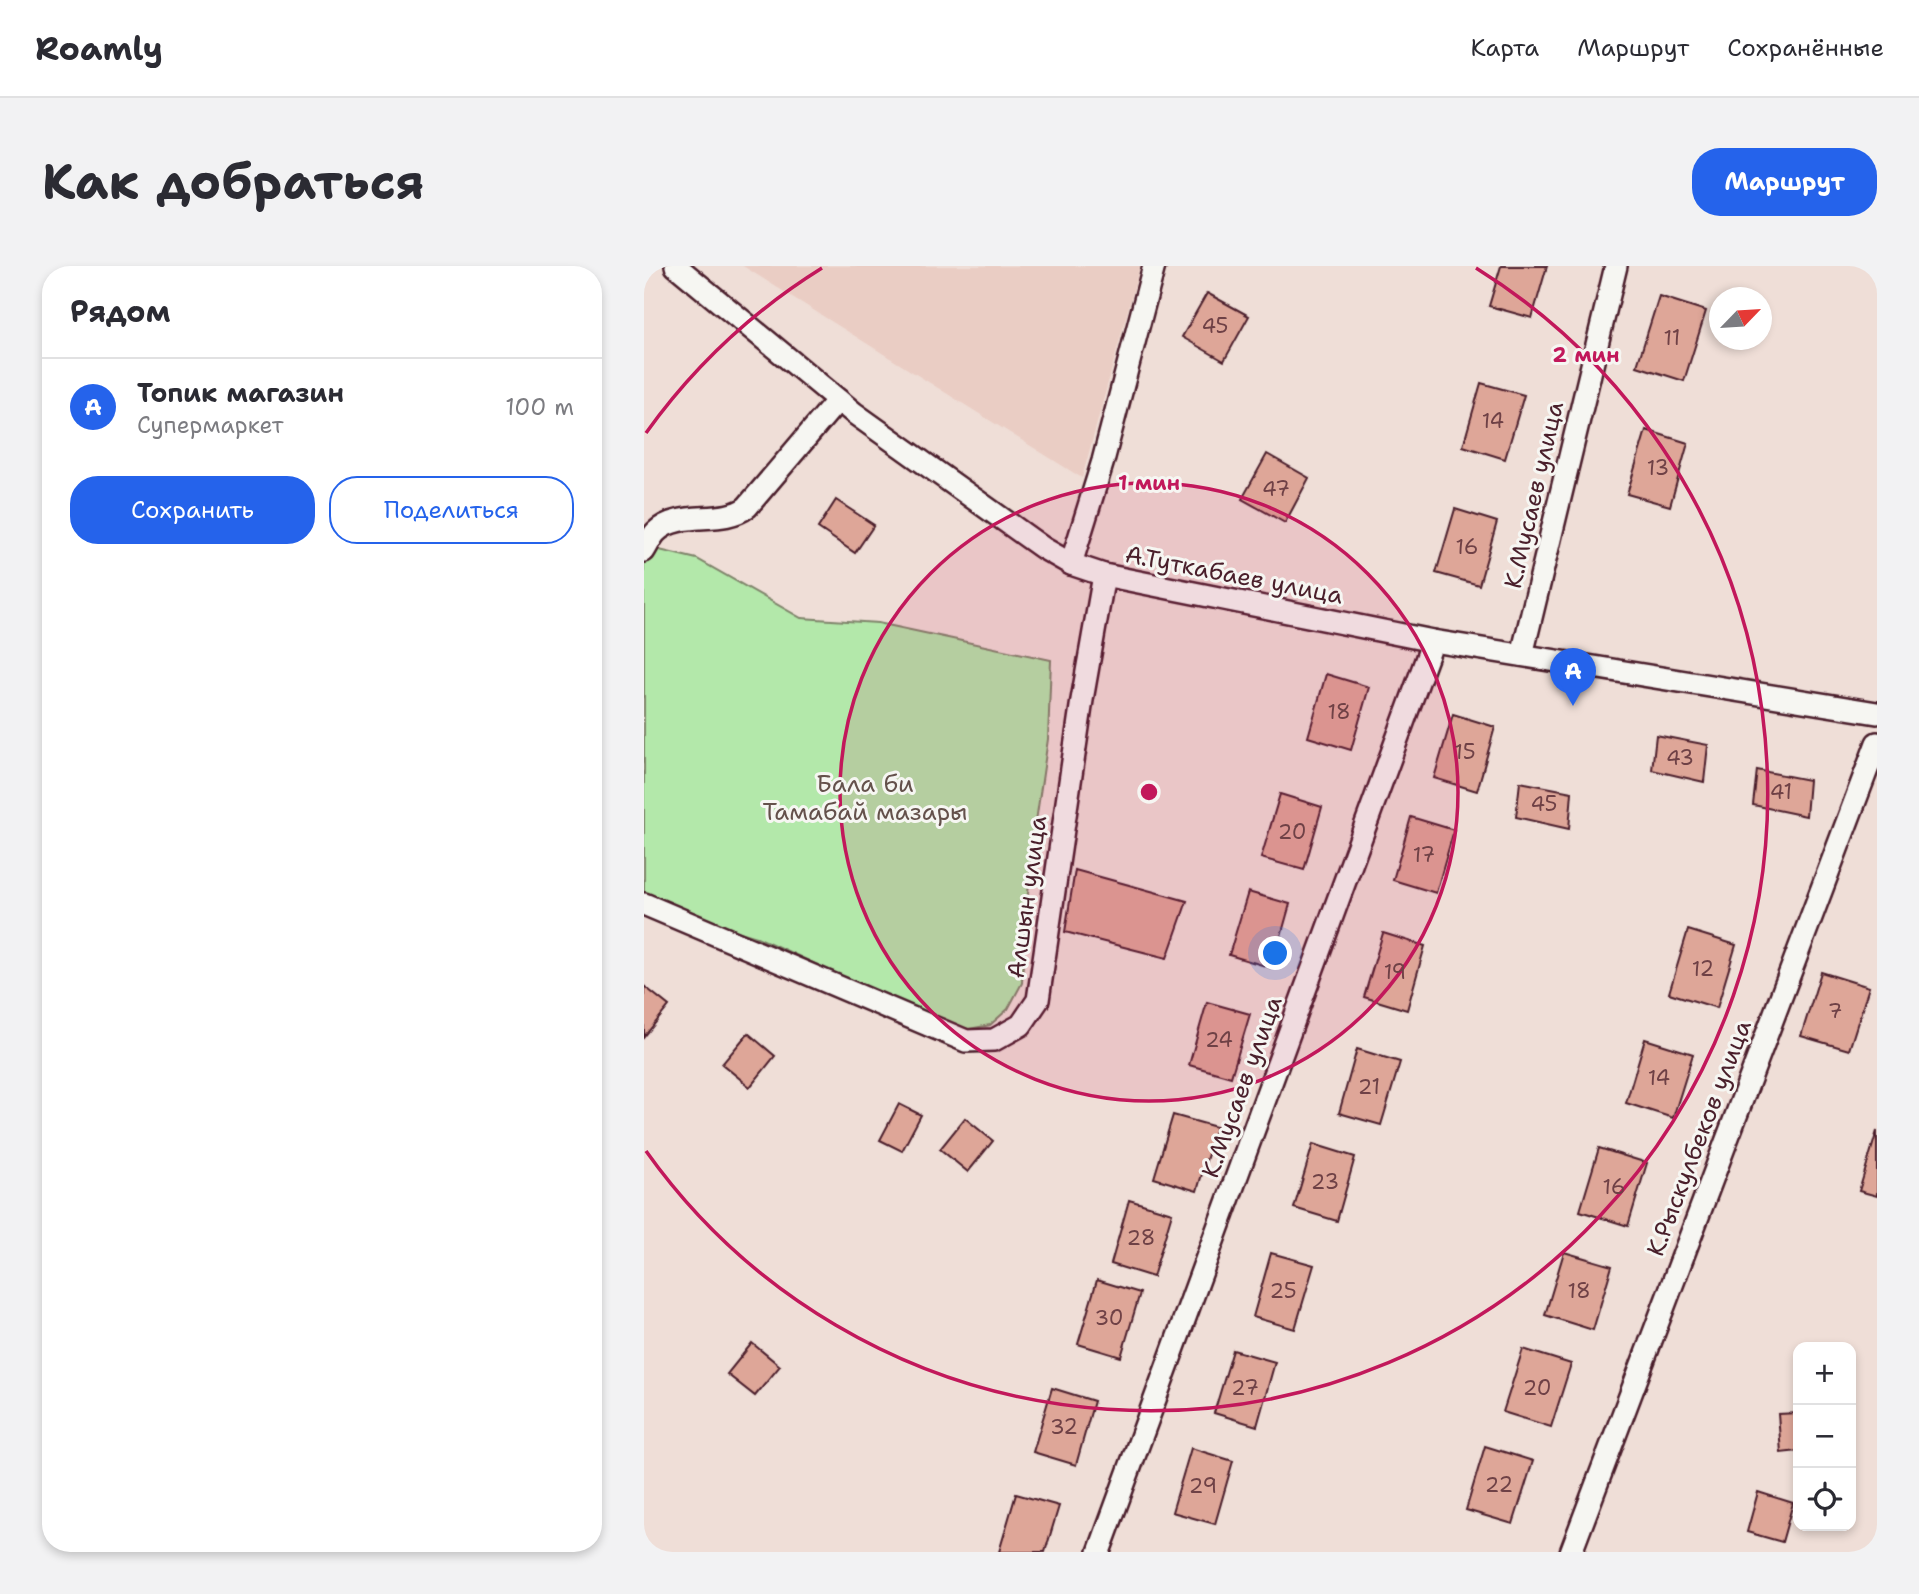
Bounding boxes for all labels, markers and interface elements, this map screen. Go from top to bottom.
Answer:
text: Roamly [35,26,163,71]
text: Карта [1471,32,1539,64]
text: Маршрут [1577,32,1689,64]
text: Сохранённые [1727,32,1884,64]
button: Маршрут [1692,148,1877,216]
text: Как добраться [42,149,424,215]
north arrow [1709,287,1772,350]
text: Рядом [70,291,170,332]
house number: 45 [1202,312,1228,340]
house number: 11 [1664,324,1680,352]
text: 2 мин [1552,341,1620,369]
text: Топик магазин [137,375,344,410]
text: A [84,392,102,422]
text: 100 m [505,392,574,422]
street label: К.Мусаев улица [1497,398,1571,592]
house number: 14 [1482,407,1504,435]
text: Супермаркет [137,410,284,440]
house number: 13 [1647,454,1669,482]
text: 1 мин [1118,469,1180,497]
house number: 47 [1262,475,1290,503]
button: Сохранить [70,476,315,544]
button: Поделиться [329,476,574,544]
house number: 16 [1456,533,1478,561]
street label: А.Туткабаев улица [1122,538,1346,612]
pin: A [1550,648,1596,706]
house number: 18 [1327,698,1351,726]
house number: 15 [1454,738,1476,766]
house number: 43 [1666,744,1694,772]
park label: Бала би Тамабай мазары [762,768,968,828]
house number: 41 [1770,778,1792,806]
centre of rings [1137,780,1161,804]
house number: 45 [1531,790,1557,818]
street label: Алшын улица [1000,814,1054,980]
house number: 20 [1278,818,1306,846]
house number: 17 [1413,841,1435,869]
your location [1258,936,1292,970]
house number: 12 [1692,955,1714,983]
house number: 19 [1384,958,1406,986]
street label: К.Мусаев улица [1194,992,1290,1182]
house number: 7 [1828,997,1842,1025]
street label: К.Рыскулбеков улица [1639,1015,1759,1261]
house number: 24 [1205,1026,1233,1054]
house number: 14 [1648,1064,1670,1092]
house number: 21 [1358,1073,1380,1101]
house number: 23 [1311,1168,1339,1196]
house number: 16 [1603,1173,1625,1201]
house number: 28 [1127,1224,1155,1252]
house number: 25 [1269,1277,1297,1305]
house number: 18 [1567,1277,1591,1305]
house number: 30 [1094,1304,1124,1332]
map controls [1793,1342,1856,1531]
button: + [1793,1342,1856,1405]
house number: 27 [1231,1374,1259,1402]
house number: 20 [1523,1374,1551,1402]
button: − [1793,1405,1856,1468]
house number: 32 [1050,1413,1078,1441]
button: locate [1793,1468,1856,1531]
house number: 22 [1485,1471,1513,1499]
house number: 29 [1189,1472,1217,1500]

